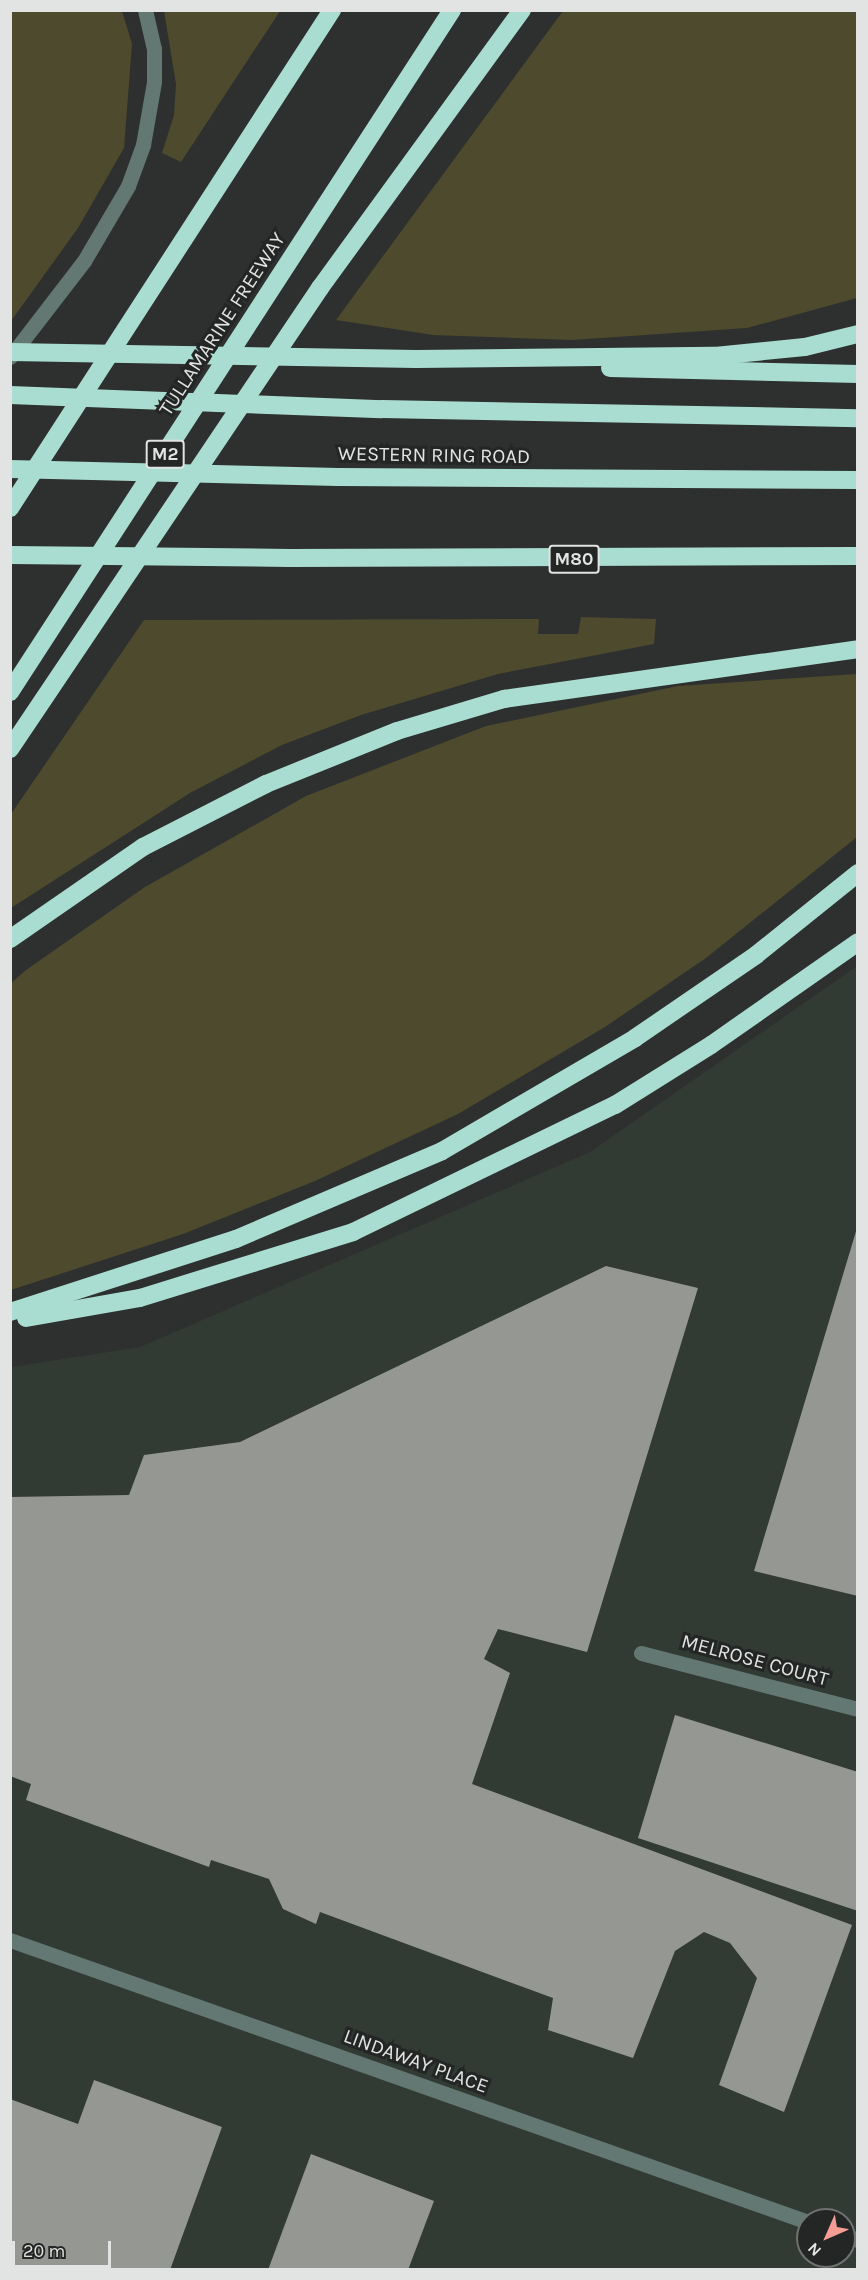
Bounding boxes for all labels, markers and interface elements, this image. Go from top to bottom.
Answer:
street label: TULLAMARINE FREEWAY [154,228,290,420]
road number: M2 [146,439,184,469]
street label: WESTERN RING ROAD [338,441,530,469]
road number: M80 [548,544,600,574]
street label: MELROSE COURT [679,1629,831,1691]
street label: LINDAWAY PLACE [340,2024,492,2098]
north arrow [796,2208,856,2268]
scale bar [15,2229,114,2267]
text: N [804,2239,825,2260]
text: 20 m [23,2240,65,2262]

